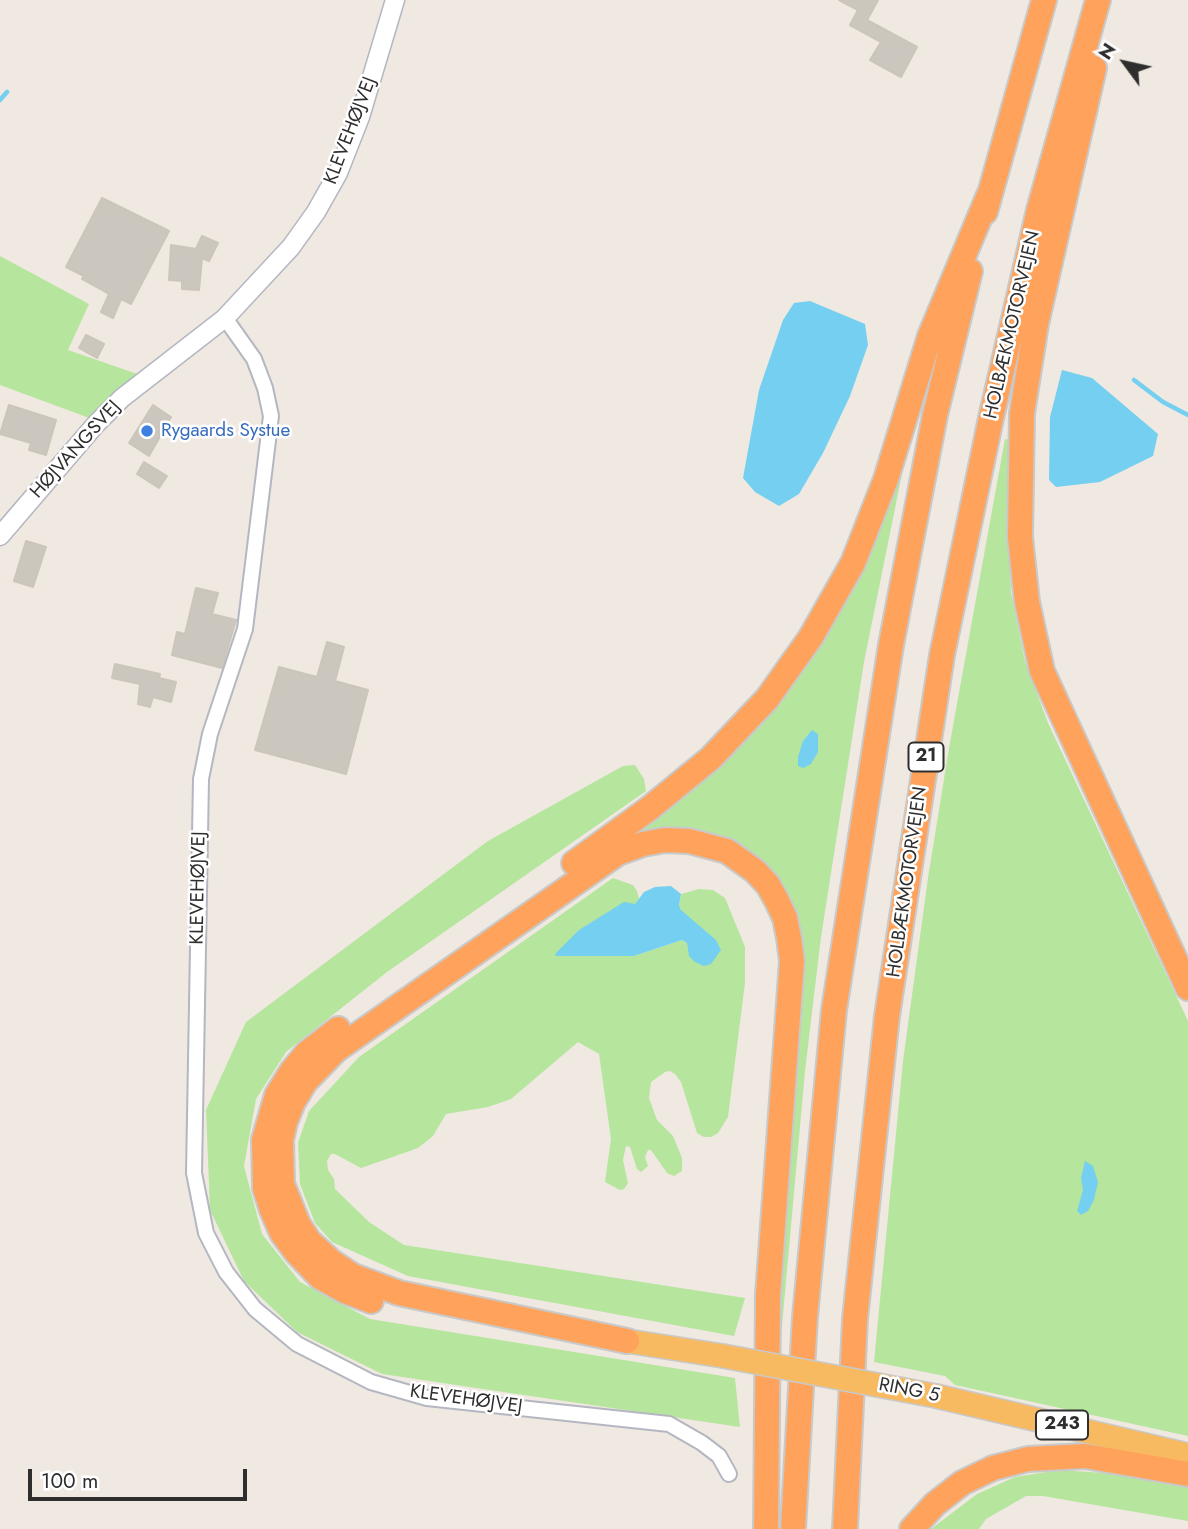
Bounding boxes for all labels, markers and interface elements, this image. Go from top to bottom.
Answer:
north arrow [1090,28,1160,98]
text: N [1092,38,1122,65]
street label: KLEVEHØJVEJ [320,74,382,188]
street label: HOLBÆKMOTORVEJEN [980,229,1046,421]
street label: HØJVANGSVEJ [26,396,126,504]
place label: Rygaards Systue [161,420,290,442]
marker: Rygaards Systue [139,423,155,439]
road number: 21 [908,742,944,772]
street label: HOLBÆKMOTORVEJEN [883,785,933,979]
street label: KLEVEHØJVEJ [187,831,211,945]
street label: RING 5 [877,1374,941,1408]
street label: KLEVEHØJVEJ [408,1381,524,1419]
road number: 243 [1036,1410,1088,1440]
scale bar [32,1456,250,1500]
text: 100 m [41,1466,98,1496]

